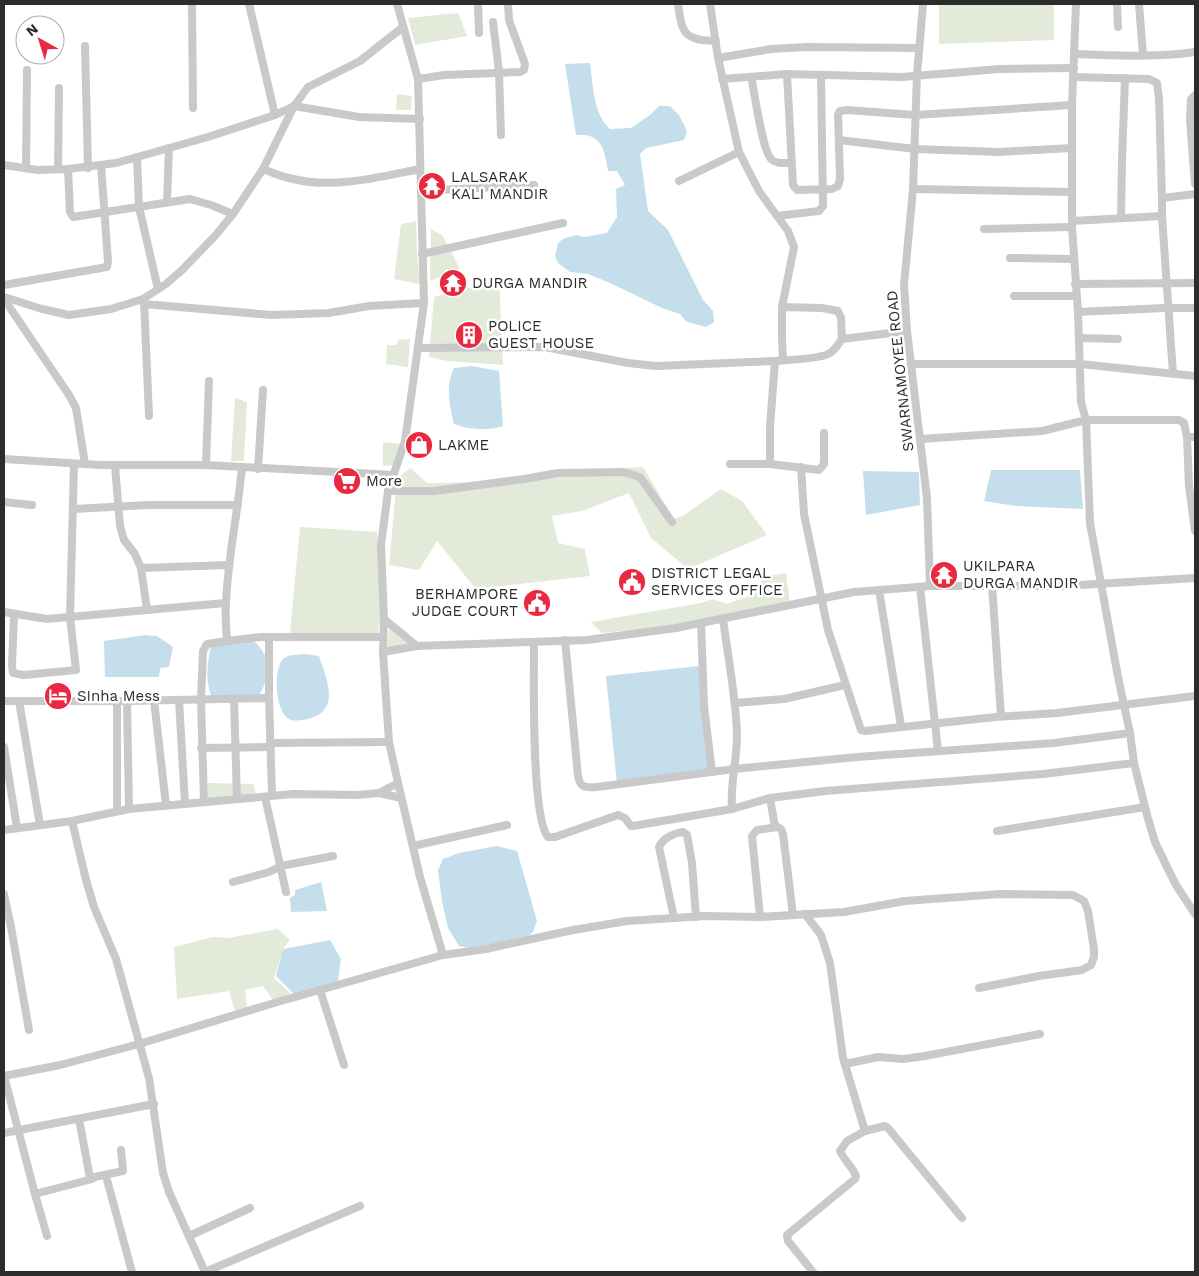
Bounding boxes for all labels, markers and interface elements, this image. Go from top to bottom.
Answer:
north arrow [15,15,65,65]
text: N [23,20,41,39]
place label: LALSARAK KALI MANDIR [451,168,548,203]
temple icon: LALSARAK KALI MANDIR [417,171,447,201]
temple icon: DURGA MANDIR [438,268,468,298]
place label: DURGA MANDIR [472,274,588,292]
street label: SWARNAMOYEE ROAD [883,290,917,452]
place label: POLICE GUEST HOUSE [488,317,594,352]
building icon: POLICE GUEST HOUSE [454,320,484,350]
shop icon: LAKME [404,430,434,460]
place label: LAKME [438,436,489,454]
supermarket icon: More [332,466,362,496]
place label: More [366,472,402,490]
place label: UKILPARA DURGA MANDIR [963,557,1079,592]
temple icon: UKILPARA DURGA MANDIR [929,560,959,590]
place label: DISTRICT LEGAL SERVICES OFFICE [651,564,783,599]
public building icon: DISTRICT LEGAL SERVICES OFFICE [617,567,647,597]
place label: BERHAMPORE JUDGE COURT [412,585,518,620]
public building icon: BERHAMPORE JUDGE COURT [522,588,552,618]
hotel icon: SInha Mess [43,681,73,711]
place label: SInha Mess [77,687,160,705]

